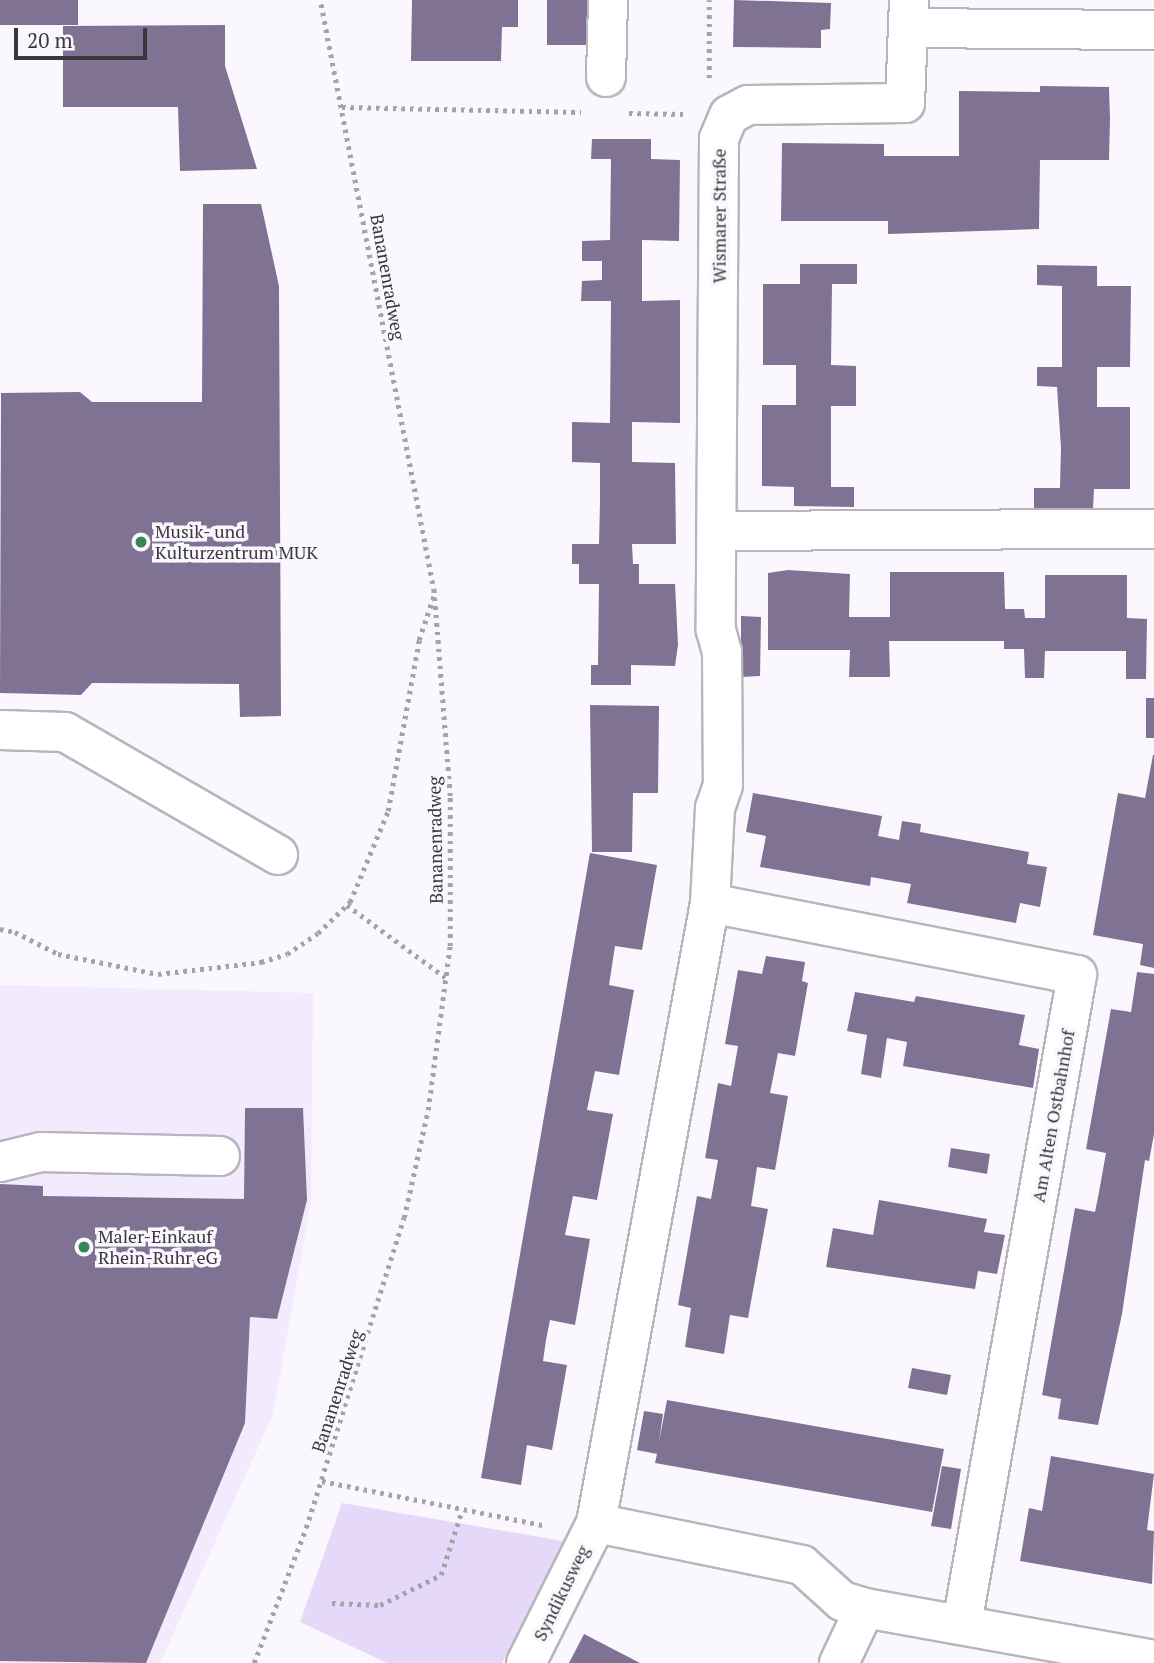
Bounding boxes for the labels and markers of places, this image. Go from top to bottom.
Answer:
place label: Musik- und Kulturzentrum MUK [155,521,318,564]
marker: Musik- und Kulturzentrum MUK [133,534,149,550]
place label: Maler-Einkauf Rhein-Ruhr eG [98,1226,218,1268]
marker: Maler-Einkauf Rhein-Ruhr eG [76,1239,92,1255]

